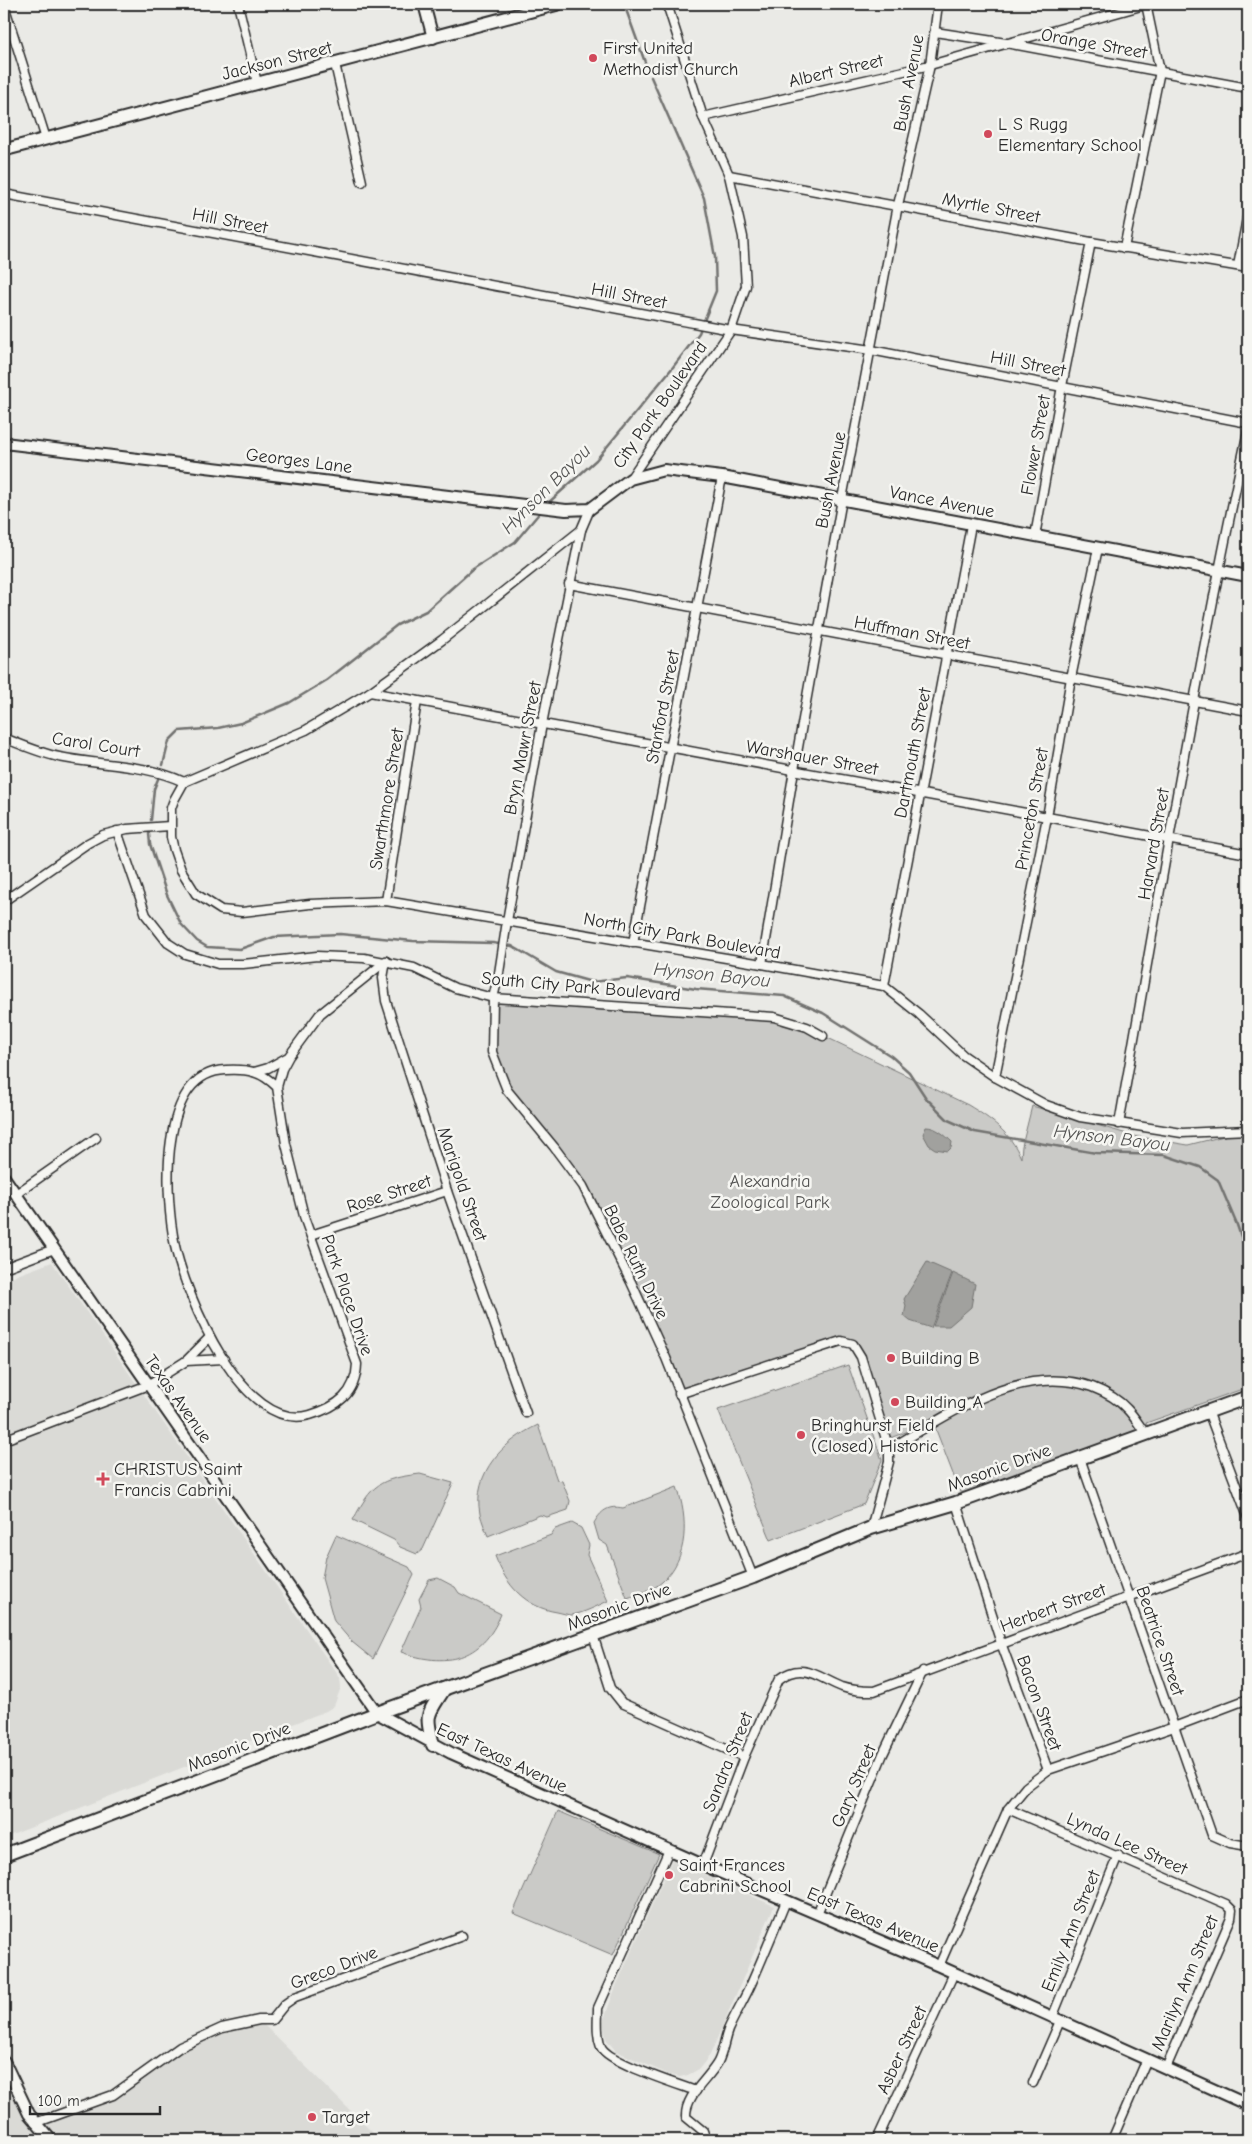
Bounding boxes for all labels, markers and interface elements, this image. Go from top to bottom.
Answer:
street label: Orange Street [1039,24,1149,64]
street label: Bush Avenue [889,33,929,133]
street label: Jackson Street [220,37,335,85]
place label: First United Methodist Church [603,38,739,80]
street label: Albert Street [787,50,886,92]
marker: First United Methodist Church [587,52,599,64]
place label: L S Rugg Elementary School [998,114,1142,156]
marker: L S Rugg Elementary School [982,128,994,140]
street label: Myrtle Street [940,188,1043,228]
street label: Hill Street [191,203,270,239]
street label: Hill Street [590,278,669,314]
street label: City Park Boulevard [608,337,712,473]
street label: Hill Street [989,346,1068,382]
street label: Flower Street [1017,392,1055,497]
street label: Bush Avenue [811,430,851,530]
water label: Hynson Bayou [497,440,595,538]
street label: Georges Lane [245,444,353,478]
street label: Vance Avenue [888,482,996,522]
street label: Huffman Street [852,611,972,655]
street label: Stanford Street [642,648,684,766]
street label: Bryn Mawr Street [500,679,546,817]
street label: Dartmouth Street [890,685,936,820]
street label: Swarthmore Street [365,726,409,871]
street label: Carol Court [51,728,142,762]
street label: Warshauer Street [744,736,880,780]
street label: Princeton Street [1011,745,1053,872]
street label: Harvard Street [1134,786,1174,902]
street label: North City Park Boulevard [582,908,782,964]
water label: Hynson Bayou [652,958,772,992]
street label: South City Park Boulevard [481,968,681,1006]
water label: Hynson Bayou [1052,1120,1172,1156]
street label: Marigold Street [433,1124,492,1245]
street label: Rose Street [344,1170,435,1217]
park label: Alexandria Zoological Park [711,1171,830,1213]
street label: Babe Ruth Drive [599,1201,673,1323]
street label: Park Place Drive [317,1232,377,1358]
place label: Building B [901,1348,980,1369]
street label: Texas Avenue [140,1351,216,1447]
marker: Building B [885,1352,897,1364]
place label: Building A [905,1392,983,1413]
marker: Building A [889,1396,901,1408]
place label: Bringhurst Field (Closed) Historic [811,1415,939,1457]
marker: Bringhurst Field (Closed) Historic [795,1429,807,1441]
street label: Masonic Drive [944,1440,1054,1496]
place label: CHRISTUS Saint Francis Cabrini [114,1459,243,1501]
marker: CHRISTUS Saint Francis Cabrini [96,1472,110,1486]
street label: Masonic Drive [564,1579,674,1635]
street label: Herbert Street [997,1579,1110,1637]
street label: Beatrice Street [1131,1583,1189,1699]
street label: Bacon Street [1012,1653,1066,1754]
street label: Sandra Street [698,1708,758,1815]
street label: Masonic Drive [184,1718,294,1776]
street label: East Texas Avenue [433,1719,571,1797]
street label: Gary Street [827,1740,881,1831]
street label: Lynda Lee Street [1064,1808,1191,1880]
place label: Saint Frances Cabrini School [679,1855,792,1897]
street label: Emily Ann Street [1037,1866,1105,1995]
marker: Saint Frances Cabrini School [663,1869,675,1881]
street label: East Texas Avenue [804,1883,942,1957]
street label: Marilyn Ann Street [1147,1911,1223,2054]
street label: Greco Drive [287,1942,381,1994]
street label: Asber Street [872,2002,932,2097]
scale bar [30,2084,160,2116]
text: 100 m [38,2092,80,2110]
place label: Target [322,2107,370,2128]
marker: Target [306,2111,318,2123]

